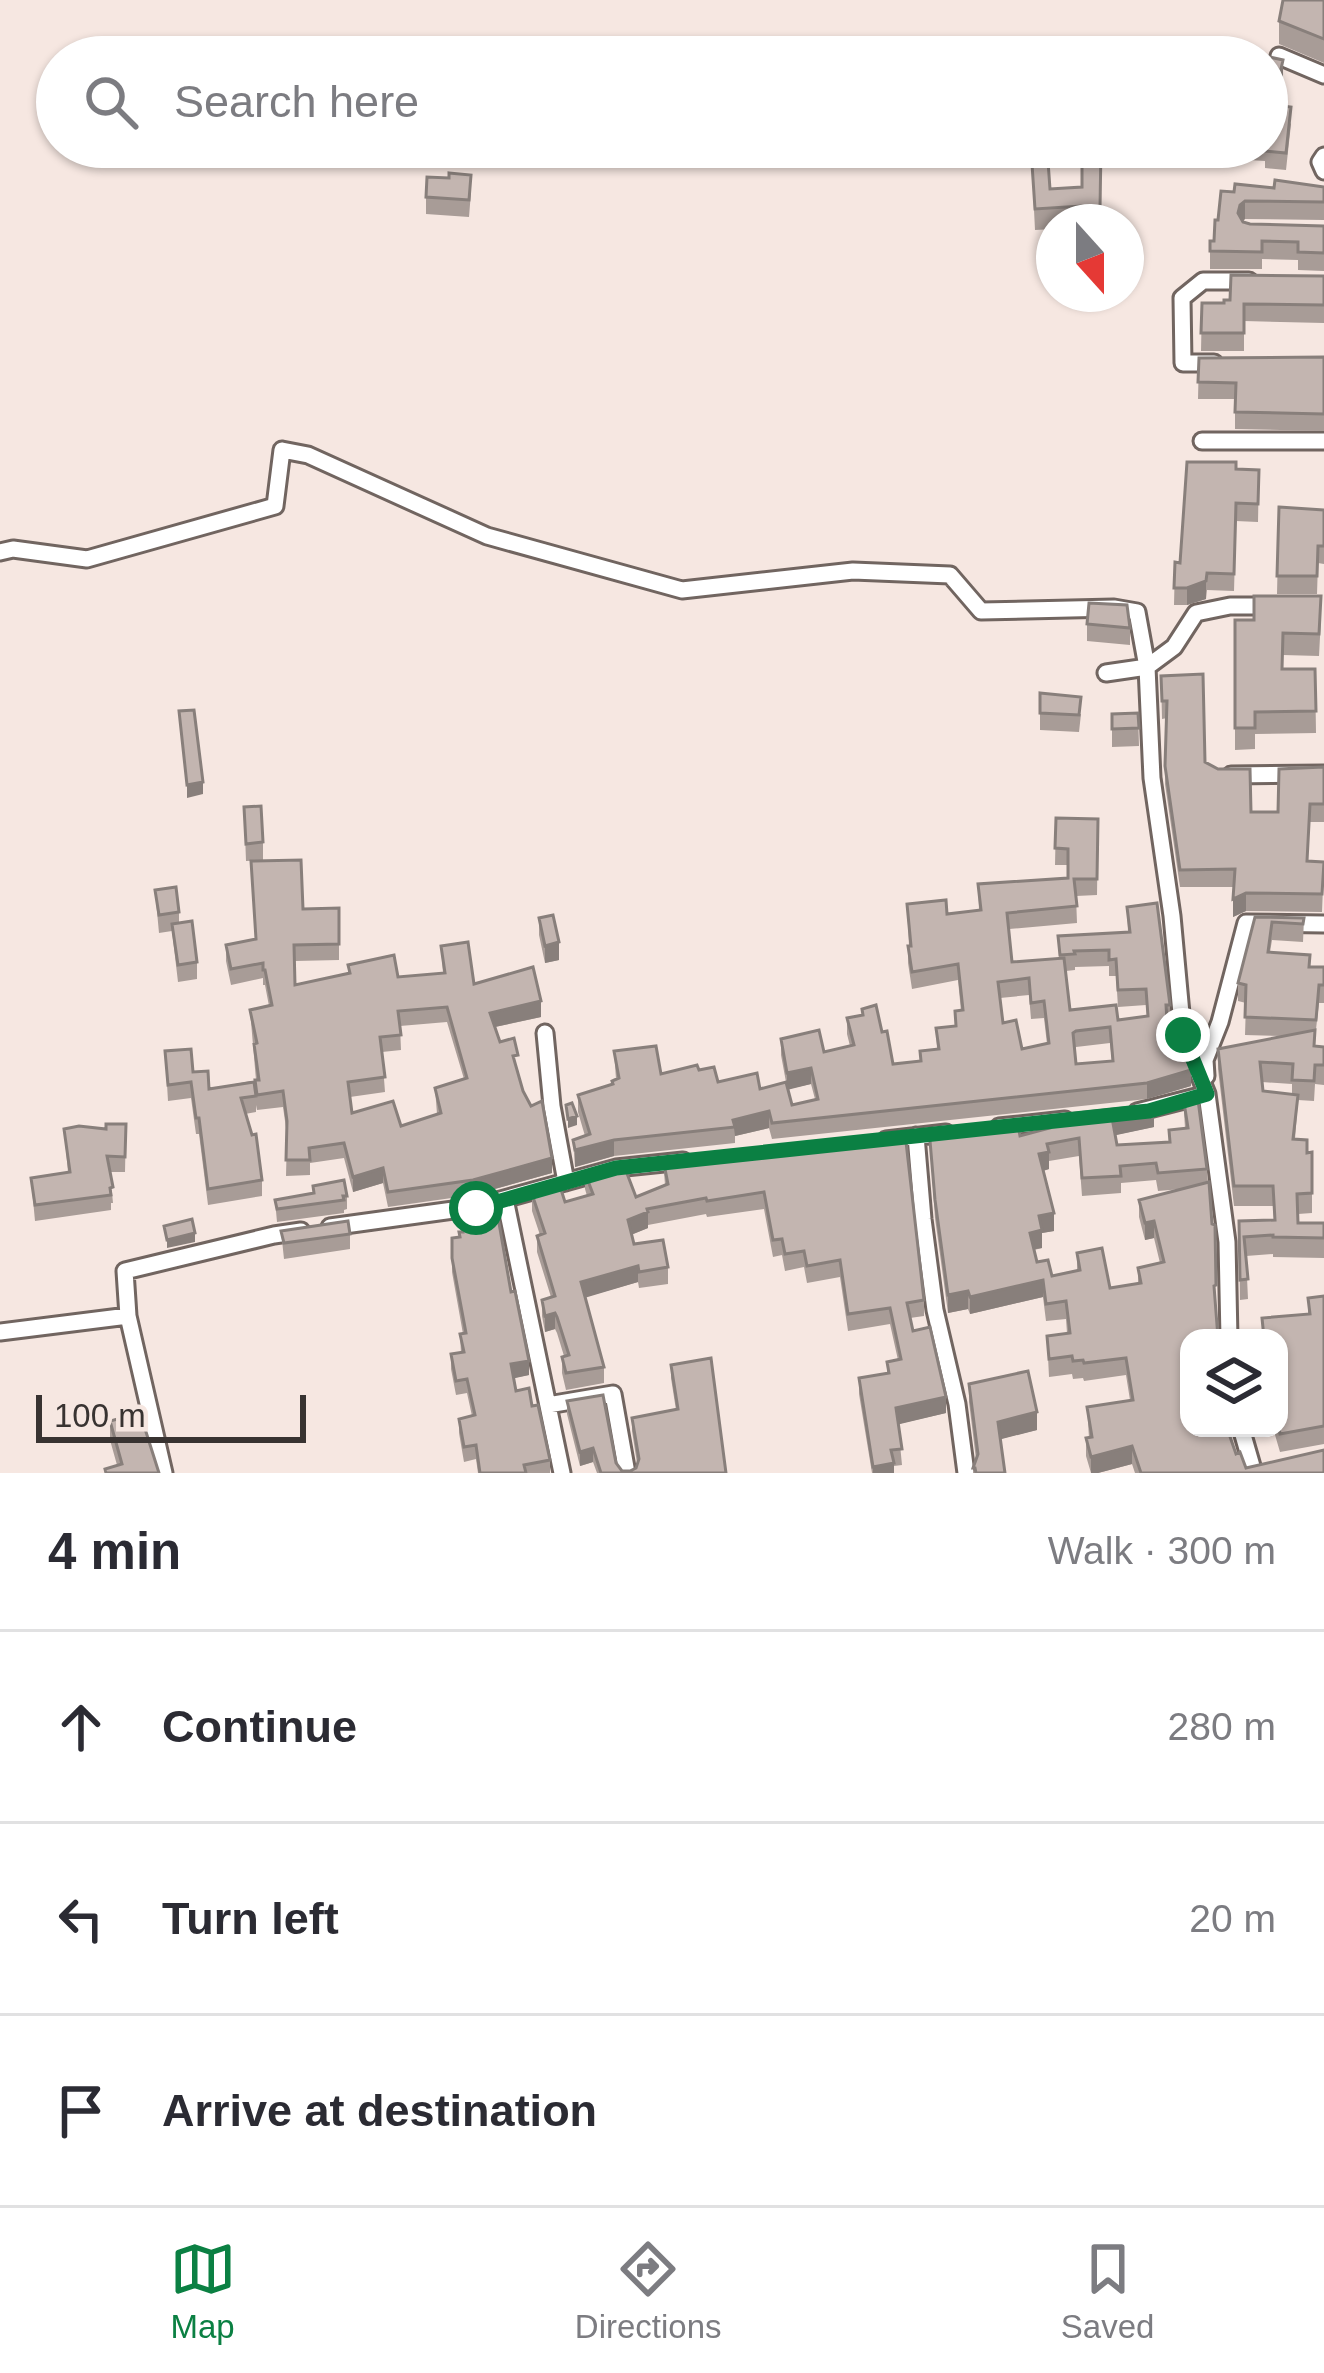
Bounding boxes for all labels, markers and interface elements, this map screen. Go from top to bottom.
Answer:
search box [36,36,1288,168]
icon: search [78,69,144,135]
text: Search here [174,76,419,127]
north arrow [1036,204,1144,312]
route end [1156,1008,1210,1062]
route start [449,1181,503,1235]
map controls [1180,1329,1288,1437]
button: layers [1180,1329,1288,1437]
scale bar [36,1389,306,1442]
text: 100 m [54,1397,146,1434]
text: 4 min [48,1523,181,1580]
text: Walk · 300 m [1048,1529,1276,1572]
icon: ahead [48,1694,114,1760]
text: Continue [162,1701,357,1752]
text: 280 m [1168,1705,1276,1748]
icon: left [48,1886,114,1952]
text: Turn left [162,1893,339,1944]
text: 20 m [1189,1897,1276,1940]
icon: arrive [48,2078,114,2144]
text: Arrive at destination [162,2085,597,2136]
tab: Map [170,2236,236,2346]
tab: Directions [575,2236,722,2346]
tab: Saved [1061,2236,1154,2346]

